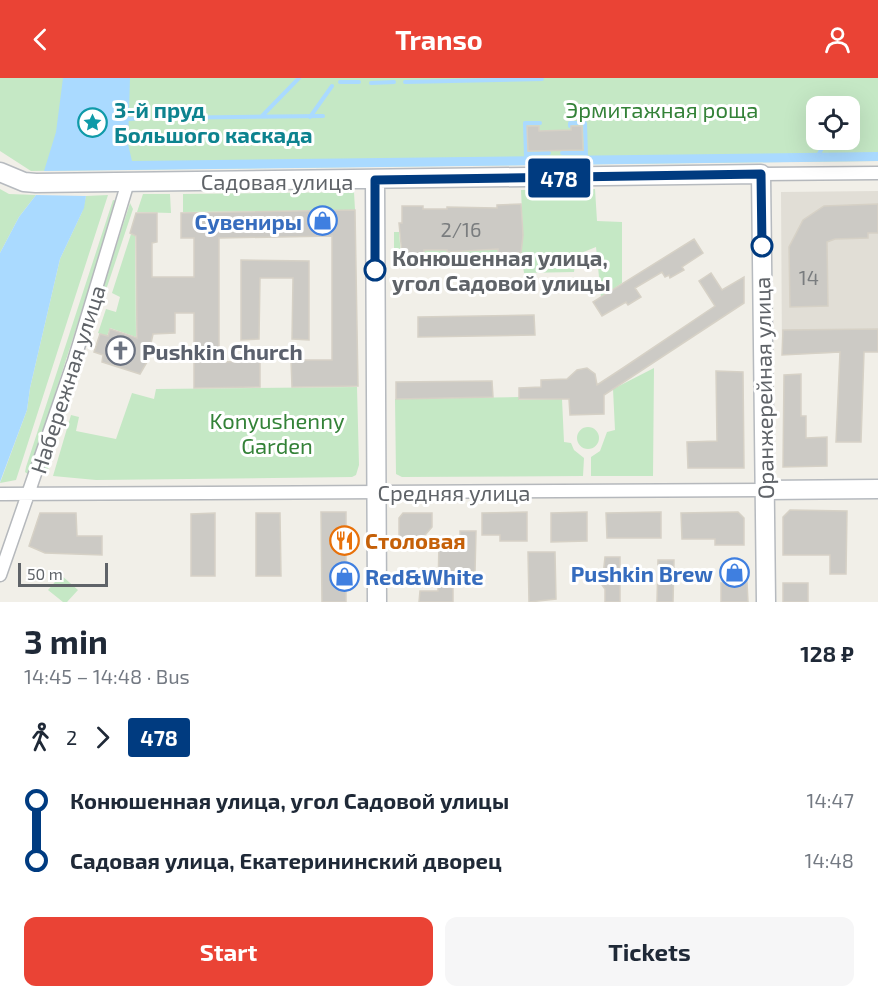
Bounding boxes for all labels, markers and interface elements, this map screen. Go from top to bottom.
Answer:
icon: back [24,23,57,56]
text: Transo [395,23,483,55]
icon: person [821,23,854,56]
place label: 3-й пруд Большого каскада [114,96,313,147]
park label: Эрмитажная роща [566,96,758,122]
map controls [806,96,860,150]
button: locate [806,96,860,150]
place icon: 3-й пруд Большого каскада [77,106,109,138]
line badge: 478 [524,158,594,198]
text: 478 [540,166,578,191]
street label: Садовая улица [201,168,353,195]
shop icon: Сувениры [307,205,339,237]
place label: Сувениры [194,208,302,234]
house number: 2/16 [441,217,481,241]
unlabelled marker [751,235,773,257]
place label: Конюшенная улица, угол Садовой улицы [392,244,611,295]
marker: Конюшенная улица, угол Садовой улицы [364,259,386,281]
house number: 14 [799,265,819,289]
street label: Оранжерейная улица [748,277,779,499]
street label: Набережная улица [24,282,111,477]
church icon: Pushkin Church [105,335,137,367]
place label: Pushkin Church [142,338,303,364]
park label: Konyushenny Garden [209,407,345,458]
street label: Средняя улица [377,479,531,506]
restaurant icon: Столовая [328,524,360,556]
place label: Столовая [365,527,466,553]
shop icon: Pushkin Brew [718,557,750,589]
scale bar [18,560,108,588]
shop icon: Red&White [328,560,360,592]
place label: Pushkin Brew [571,560,713,586]
place label: Red&White [365,563,484,589]
text: 50 m [27,564,63,583]
text: 3 min [24,621,108,661]
text: 128 ₽ [800,640,854,666]
text: 14:45 – 14:48 · Bus [24,664,190,688]
icon: walk [24,721,57,754]
icon: forward [86,721,119,754]
text: 2 [66,725,77,749]
text: 478 [140,725,178,750]
text: Конюшенная улица, угол Садовой улицы [70,787,509,813]
text: 14:47 [806,788,854,812]
text: Садовая улица, Екатерининский дворец [70,847,502,873]
text: 14:48 [805,848,854,872]
button: Start [24,917,433,986]
button: Tickets [445,917,854,986]

